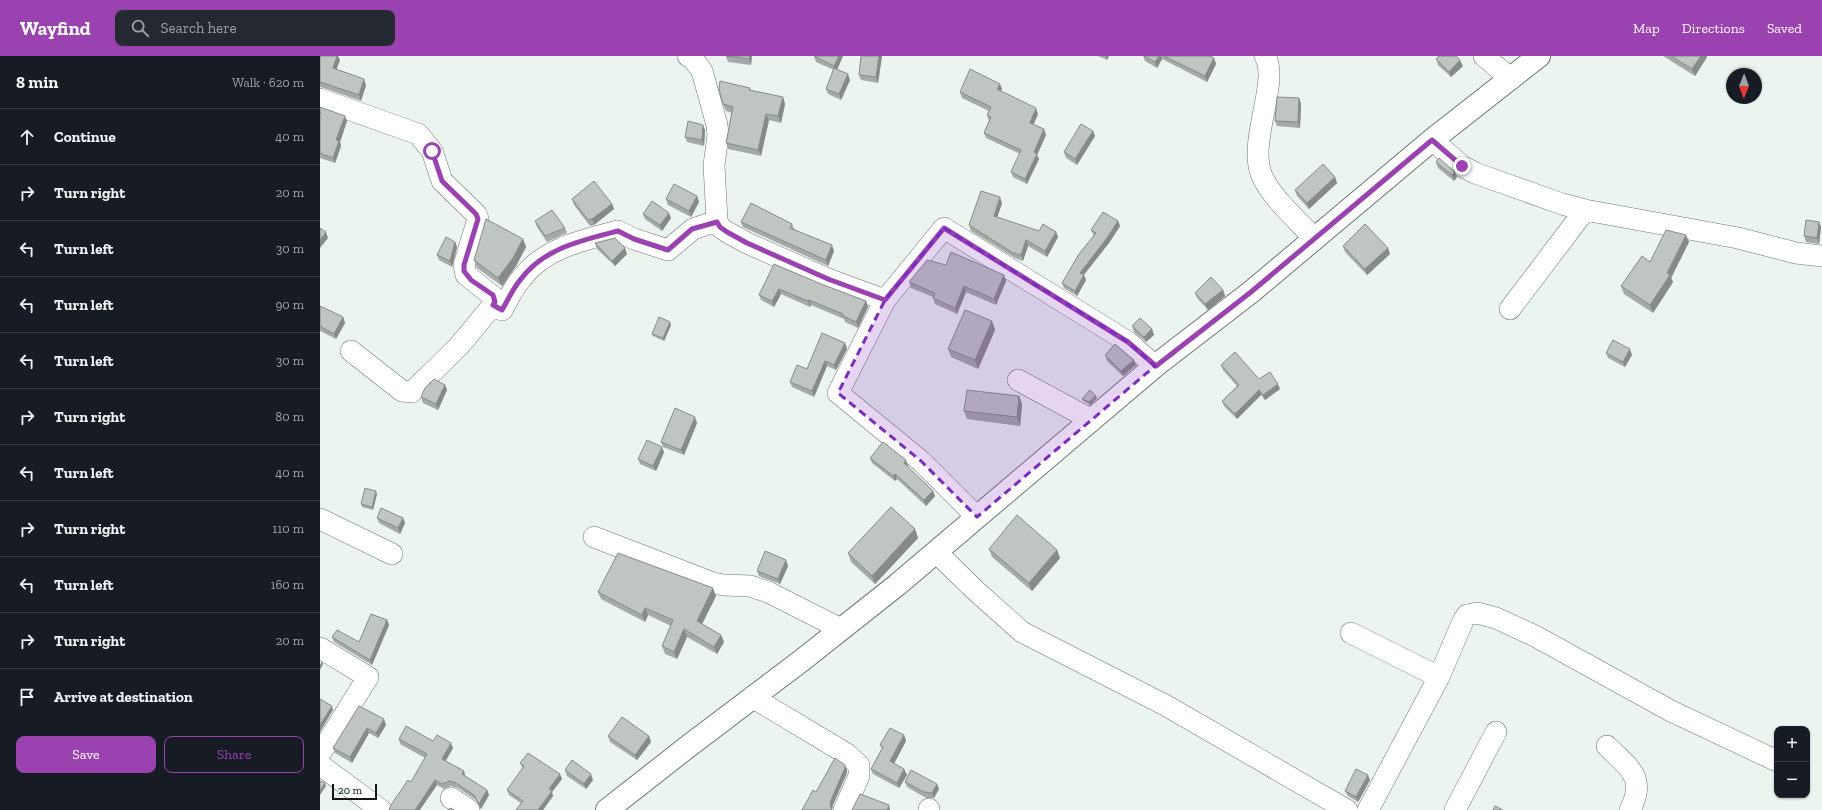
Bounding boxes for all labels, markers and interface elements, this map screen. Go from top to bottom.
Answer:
search box [115,10,395,46]
text: Wayfind [20,17,91,40]
icon: search [129,17,151,39]
text: Search here [161,19,237,37]
text: Map [1633,20,1660,37]
text: Directions [1682,20,1745,37]
text: Saved [1767,20,1802,37]
north arrow [1726,68,1762,104]
text: 8 min [16,72,58,92]
text: Walk · 620 m [232,75,304,90]
icon: ahead [16,126,38,148]
text: Continue [54,128,116,146]
text: 40 m [275,129,304,144]
route start [423,142,441,160]
route end [1453,157,1471,175]
icon: right [16,182,38,204]
text: Turn right [54,184,125,202]
text: 20 m [276,185,304,200]
icon: left [16,238,38,260]
text: Turn left [54,240,114,258]
text: 30 m [276,241,304,256]
icon: left [16,294,38,316]
text: Turn left [54,296,114,314]
text: 90 m [275,297,304,312]
icon: left [16,350,38,372]
text: Turn left [54,352,114,370]
text: 30 m [276,353,304,368]
icon: right [16,406,38,428]
text: Turn right [54,408,125,426]
text: 80 m [275,409,304,424]
icon: left [16,462,38,484]
text: Turn left [54,464,114,482]
text: 40 m [275,465,304,480]
icon: right [16,518,38,540]
text: Turn right [54,520,125,538]
text: 110 m [272,521,304,536]
icon: left [16,574,38,596]
text: Turn left [54,576,114,594]
text: 160 m [270,577,304,592]
icon: right [16,630,38,652]
text: Turn right [54,632,125,650]
text: 20 m [276,633,304,648]
icon: arrive [16,686,38,708]
text: Arrive at destination [54,688,193,706]
map controls [1774,726,1810,798]
button: + [1774,726,1810,762]
button: Save [16,736,156,773]
button: Share [164,736,304,773]
button: − [1774,762,1810,798]
scale bar [332,782,377,801]
text: 20 m [338,784,362,797]

